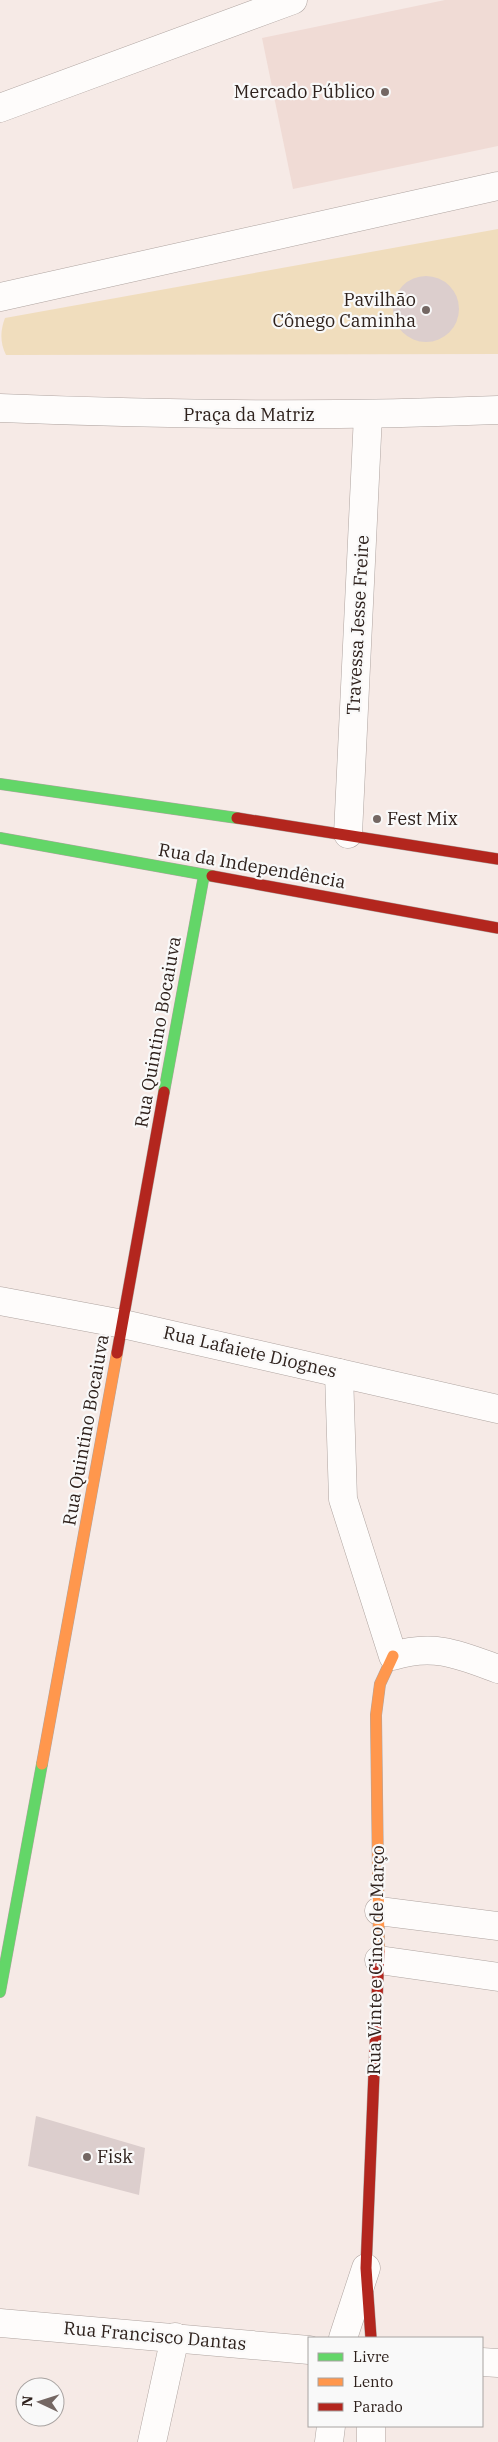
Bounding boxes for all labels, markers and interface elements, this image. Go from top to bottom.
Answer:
place label: Mercado Público [234,80,375,103]
marker: Mercado Público [379,86,391,98]
place label: Pavilhão Cônego Caminha [272,288,416,332]
marker: Pavilhão Cônego Caminha [420,304,432,316]
street label: Praça da Matriz [183,403,315,426]
street label: Travessa Jesse Freire [341,534,374,716]
place label: Fest Mix [387,807,458,830]
marker: Fest Mix [371,813,383,825]
street label: Rua da Independência [157,838,348,893]
street label: Rua Quintino Bocaiuva [129,934,186,1129]
street label: Rua Lafaiete Diognes [161,1320,339,1383]
street label: Rua Quintino Bocaiuva [57,1332,114,1527]
street label: Rua Vinte e Cinco de Março [362,1845,389,2075]
place label: Fisk [97,2145,133,2168]
marker: Fisk [81,2151,93,2163]
street label: Rua Francisco Dantas [63,2316,247,2355]
legend [308,2337,483,2427]
text: Livre [353,2347,389,2366]
text: Lento [353,2372,393,2391]
north arrow [15,2377,65,2427]
text: N [18,2395,36,2407]
text: Parado [353,2397,403,2416]

